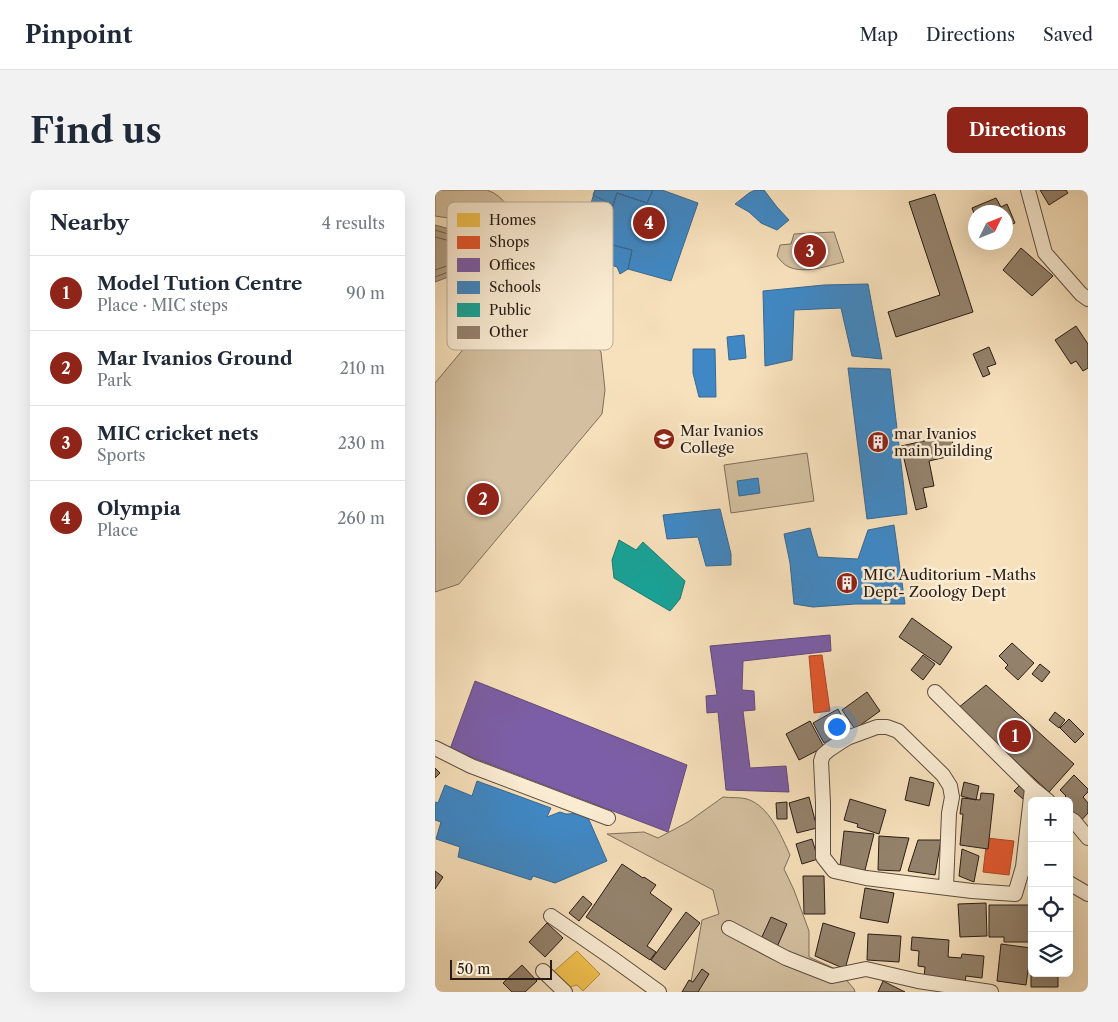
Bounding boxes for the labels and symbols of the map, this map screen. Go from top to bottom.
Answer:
legend [447,202,613,350]
pin: 4 [633,204,665,242]
north arrow [968,205,1013,250]
text: Homes [489,211,536,229]
pin: 3 [794,232,826,270]
text: Shops [489,233,529,251]
text: Offices [489,256,535,274]
text: Schools [489,278,541,296]
text: Public [489,301,531,319]
text: Other [489,323,528,341]
place label: Mar Ivanios College [680,421,764,457]
place label: mar Ivanios main building [894,424,992,460]
school or university icon: Mar Ivanios College [652,427,676,451]
building icon: mar Ivanios main building [866,430,890,454]
pin: 2 [467,480,499,518]
place label: MIC Auditorium -Maths Dept- Zoology Dept [863,565,1036,601]
building icon: MIC Auditorium -Maths Dept- Zoology Dept [835,571,859,595]
your location [824,714,850,740]
pin: 1 [999,717,1031,755]
scale bar [450,957,553,980]

